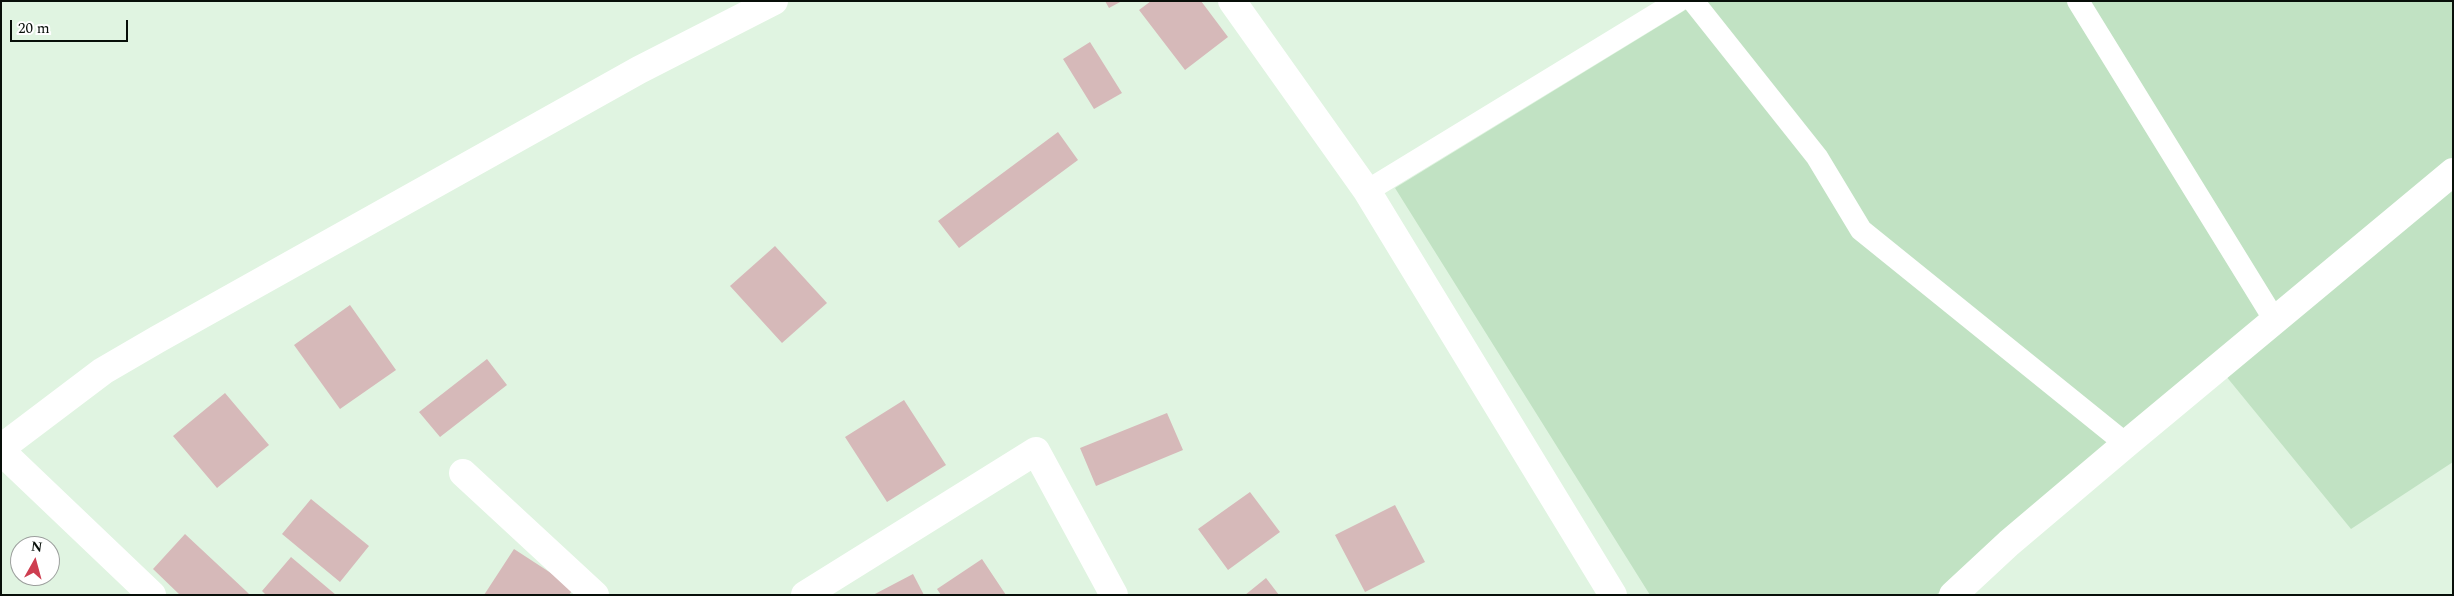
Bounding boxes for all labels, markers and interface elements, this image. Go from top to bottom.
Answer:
scale bar [12,10,130,42]
text: 20 m [18,17,50,40]
text: N [30,535,44,558]
north arrow [10,536,60,586]

